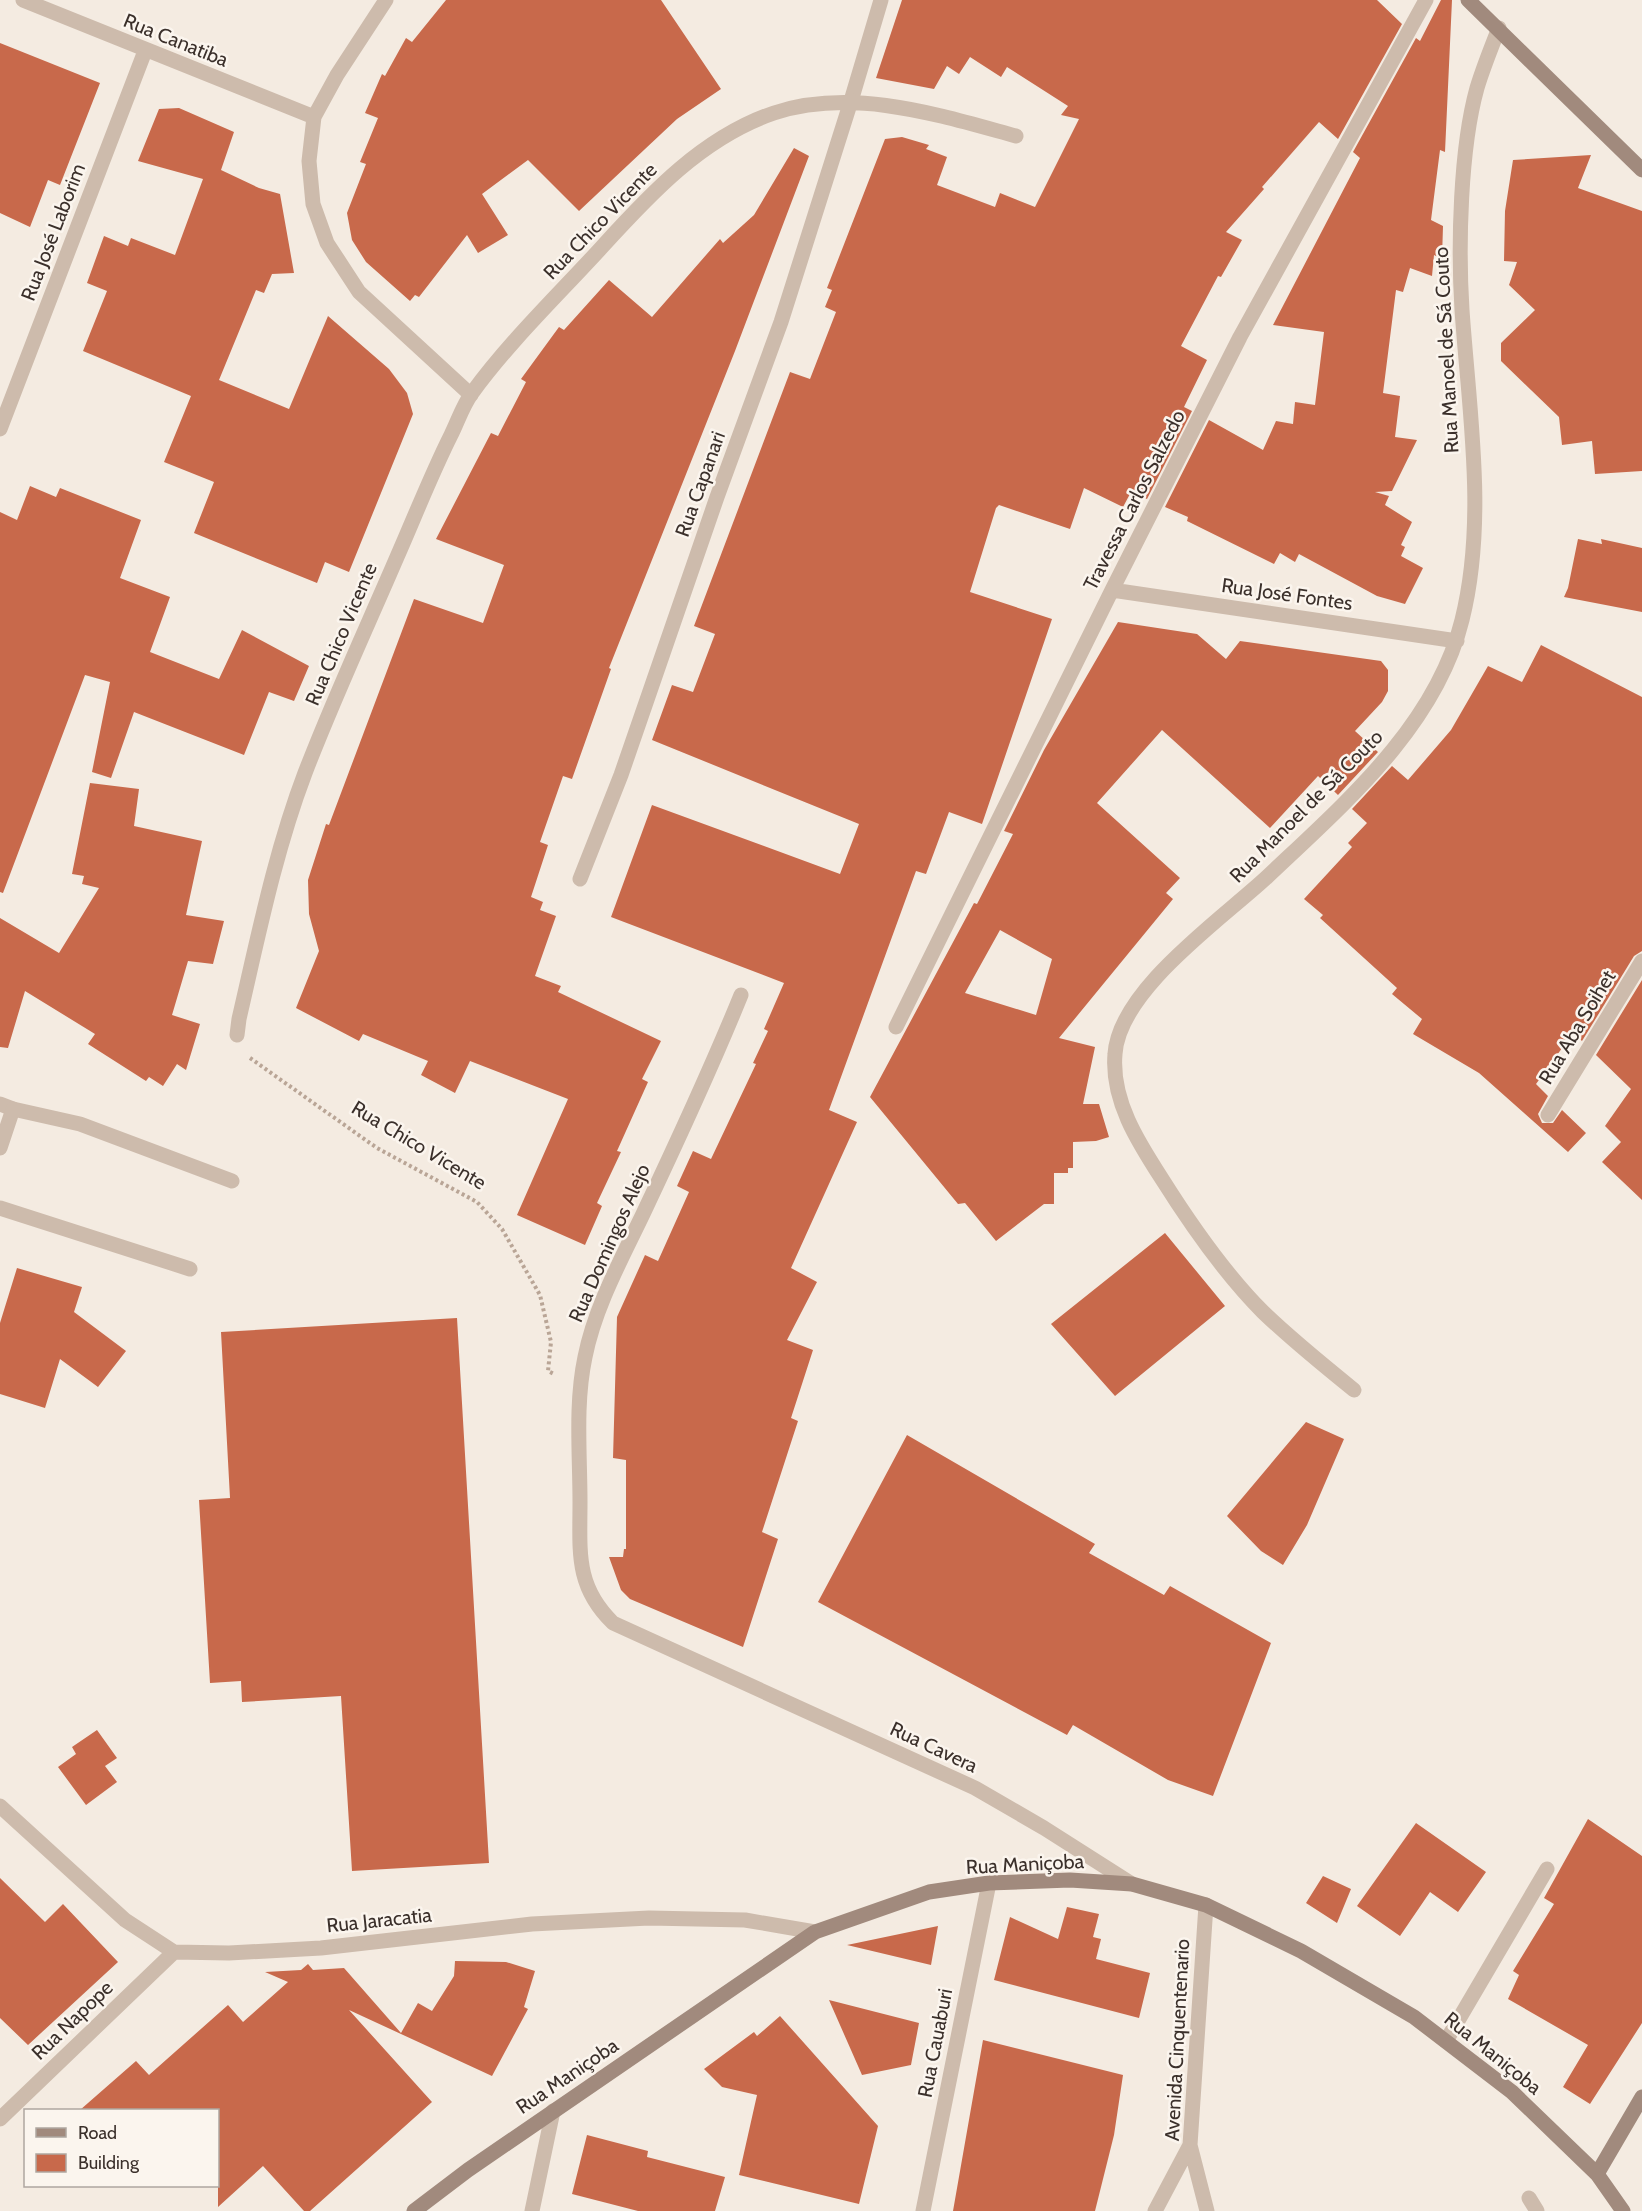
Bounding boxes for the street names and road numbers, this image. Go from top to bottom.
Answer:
street label: Rua Canatiba [120,8,232,72]
street label: Rua Chico Vicente [538,158,662,284]
street label: Rua José Laborim [16,160,90,304]
street label: Rua Manoel de Sá Couto [1429,246,1463,454]
street label: Travessa Carlos Salzedo [1078,406,1190,594]
street label: Rua Capanari [670,428,730,540]
street label: Rua Chico Vicente [300,559,382,709]
street label: Rua José Fontes [1220,573,1354,615]
street label: Rua Manoel de Sá Couto [1224,724,1388,888]
street label: Rua Aba Soihet [1534,965,1621,1088]
street label: Rua Chico Vicente [347,1095,491,1195]
street label: Rua Domingos Alejo [563,1160,655,1326]
street label: Rua Cavera [886,1716,982,1778]
street label: Rua Maniçoba [965,1849,1085,1879]
street label: Rua Jaracatia [325,1902,433,1937]
street label: Avenida Cinquentenario [1160,1938,1194,2142]
street label: Rua Napope [26,1975,118,2065]
street label: Rua Cauaburi [913,1986,957,2100]
street label: Rua Maniçoba [1440,2006,1547,2100]
street label: Rua Maniçoba [511,2033,623,2119]

